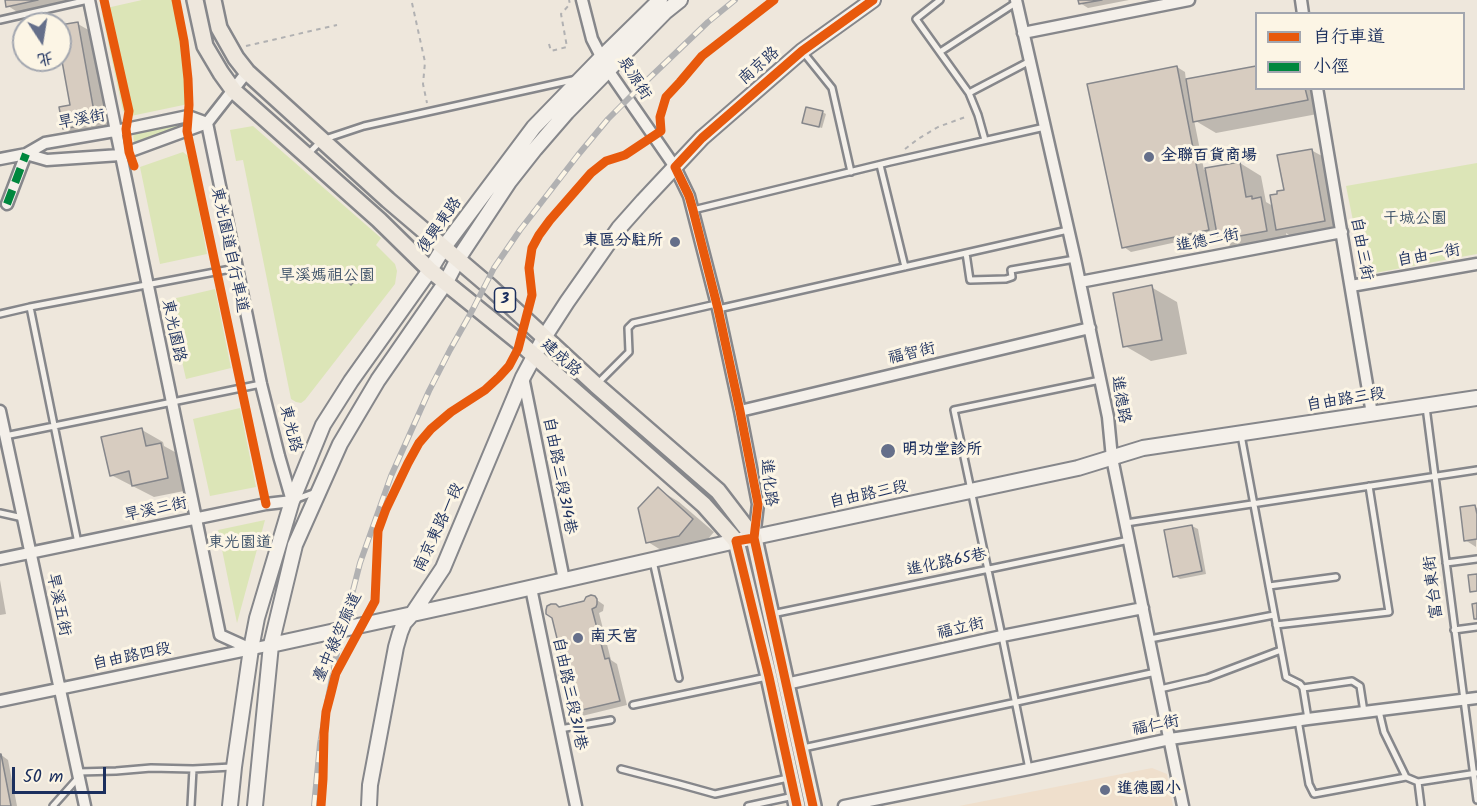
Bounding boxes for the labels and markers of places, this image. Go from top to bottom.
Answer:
place label: 全聯百貨商場 [1161,147,1257,167]
marker: 全聯百貨商場 [1142,150,1156,164]
place label: 東區分駐所 [583,232,663,252]
marker: 東區分駐所 [668,235,682,249]
place label: 明功堂診所 [902,441,982,461]
marker: 明功堂診所 [879,442,897,460]
place label: 南天宮 [590,628,638,648]
marker: 南天宮 [571,631,585,645]
place label: 進德國小 [1117,780,1181,800]
marker: 進德國小 [1098,783,1112,797]

